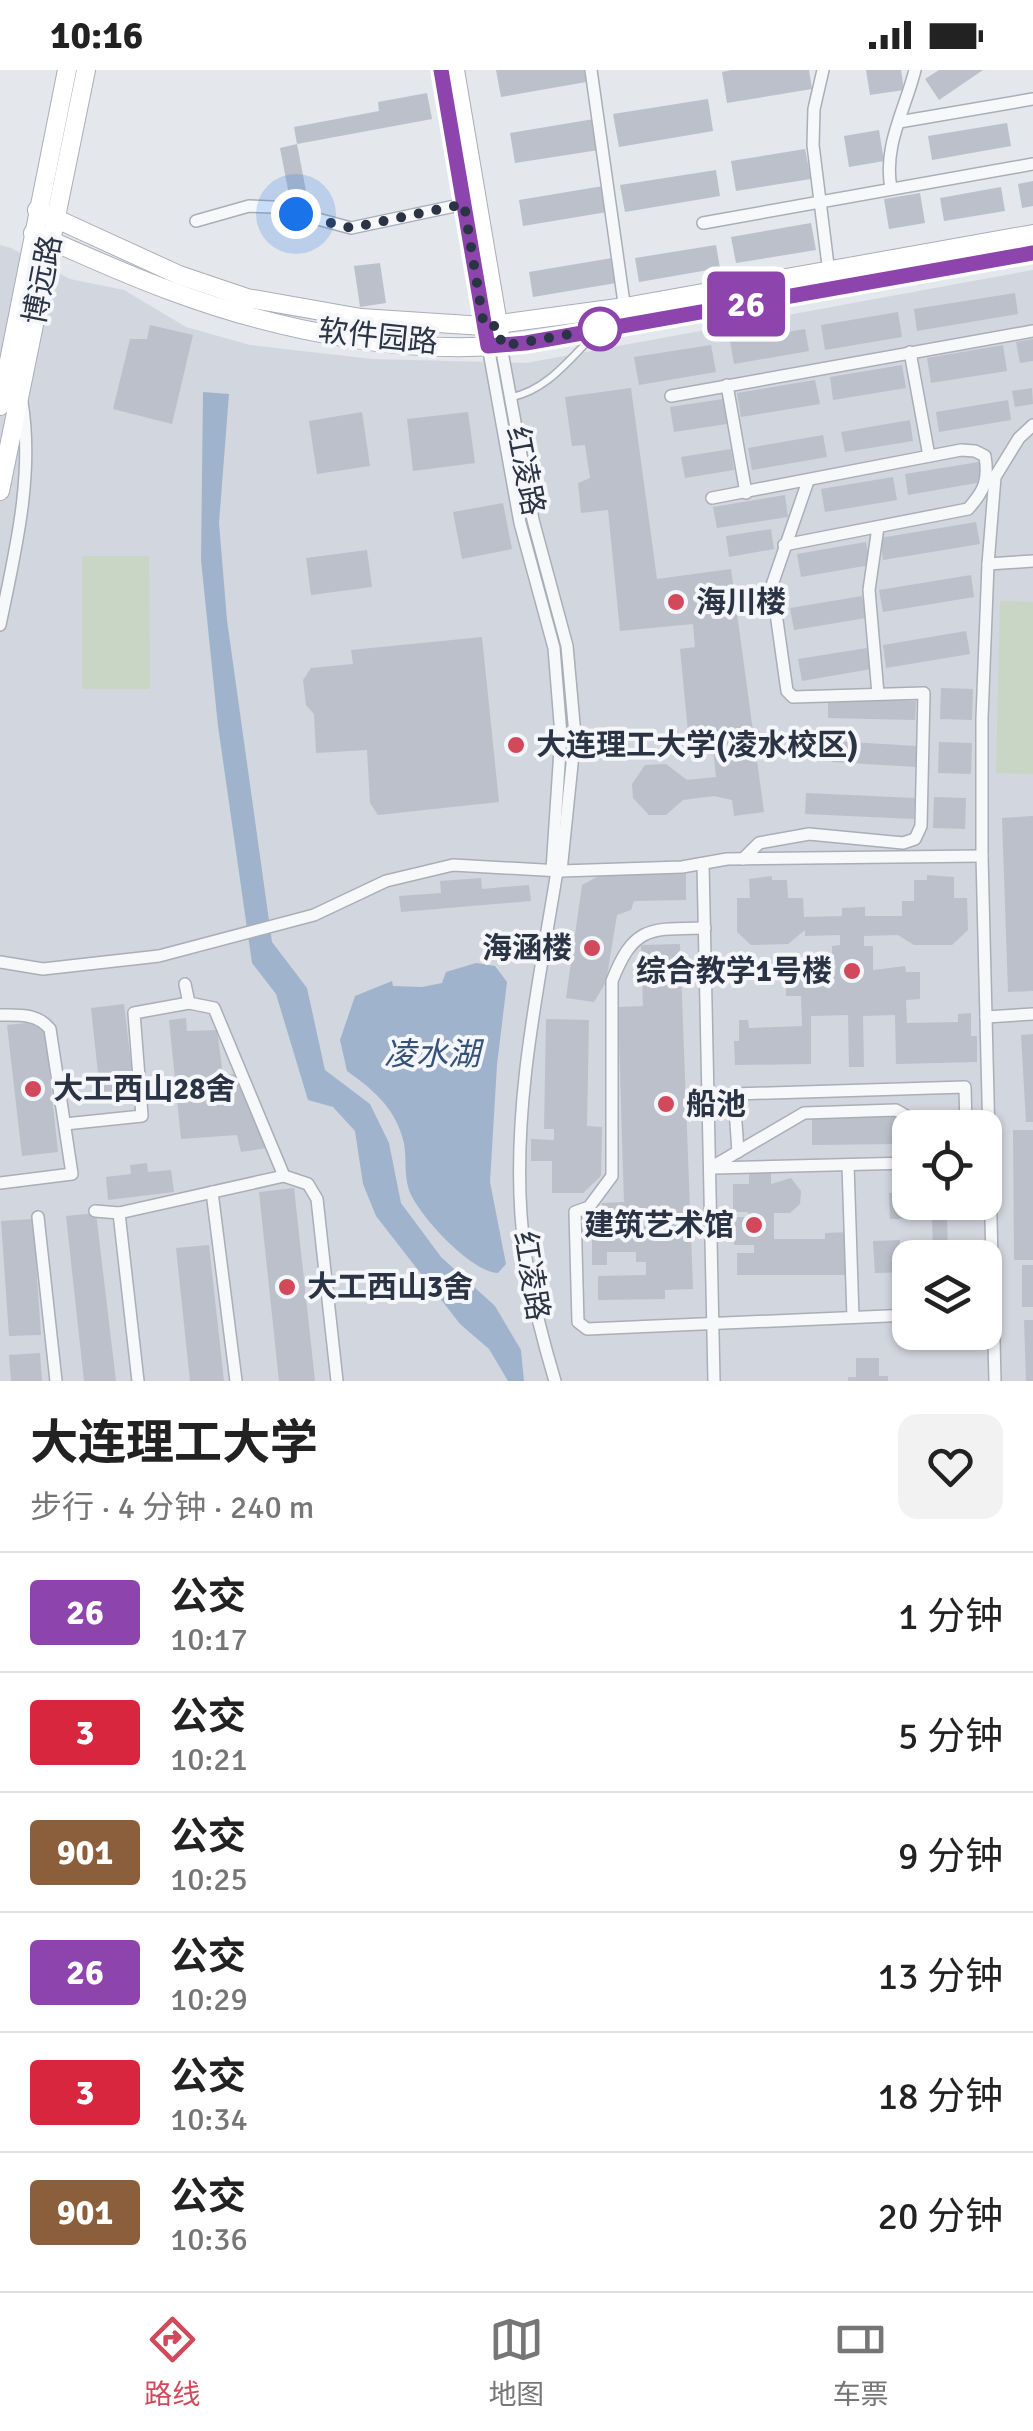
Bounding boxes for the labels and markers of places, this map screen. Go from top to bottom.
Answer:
unlabelled marker [579,308,621,350]
place label: 海川楼 [696,584,786,621]
marker: 海川楼 [665,591,687,613]
place label: 大连理工大学(凌水校区) [536,727,859,764]
marker: 大连理工大学(凌水校区) [505,734,527,756]
place label: 海涵楼 [482,930,572,967]
marker: 海涵楼 [581,937,603,959]
place label: 综合教学1号楼 [636,953,832,990]
marker: 综合教学1号楼 [841,960,863,982]
place label: 大工西山28舍 [53,1071,235,1108]
marker: 大工西山28舍 [22,1078,44,1100]
place label: 船池 [686,1086,746,1123]
marker: 船池 [655,1093,677,1115]
place label: 建筑艺术馆 [584,1207,734,1244]
marker: 建筑艺术馆 [743,1214,765,1236]
place label: 大工西山3舍 [307,1269,473,1306]
marker: 大工西山3舍 [276,1276,298,1298]

